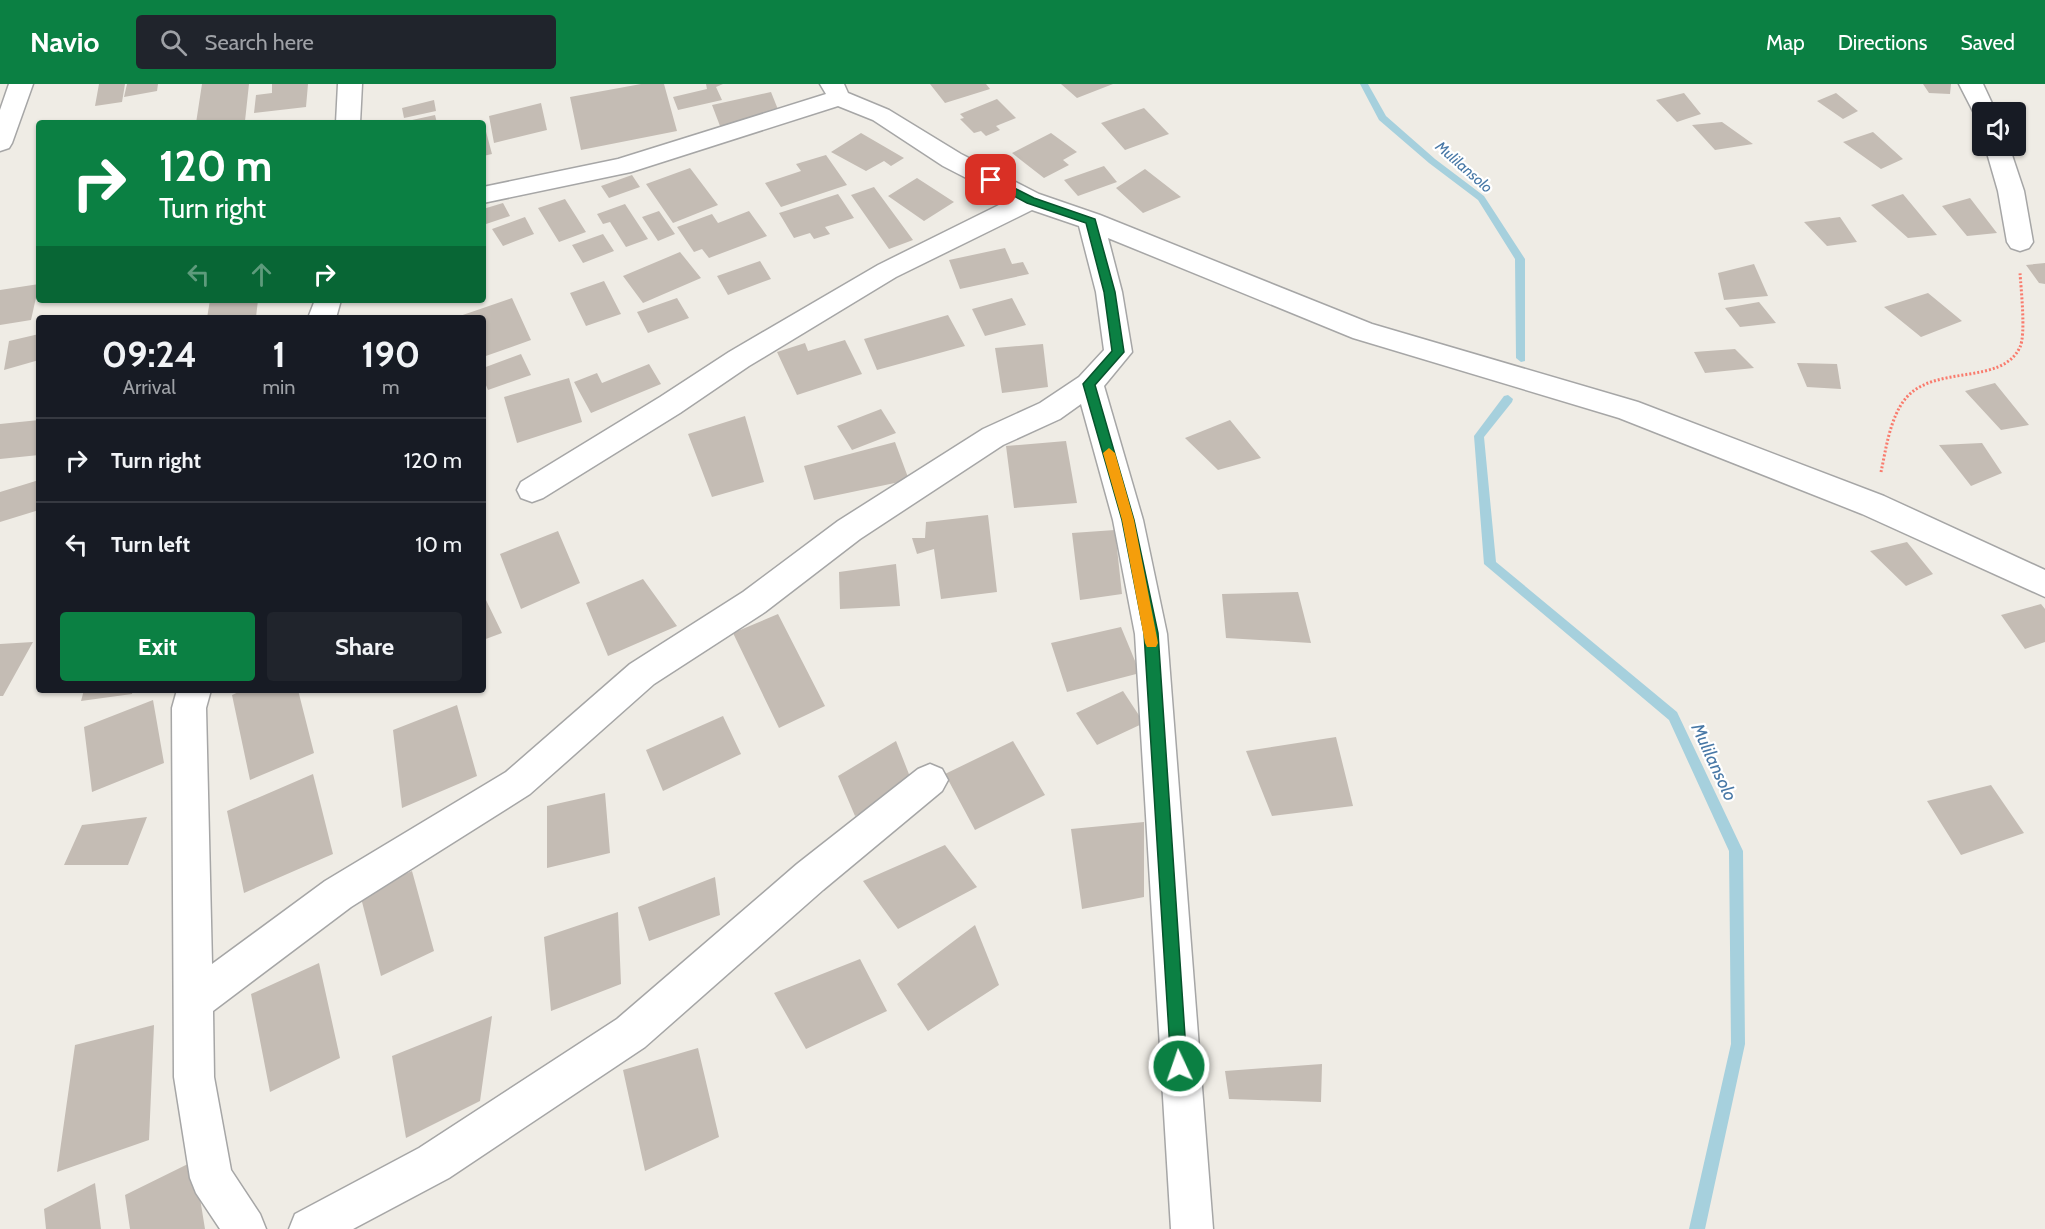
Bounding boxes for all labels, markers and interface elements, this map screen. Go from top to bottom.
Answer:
search box [136,15,556,69]
text: Navio [30,25,100,59]
icon: search [157,26,190,59]
text: Search here [205,29,314,56]
text: Map [1766,30,1805,55]
text: Directions [1838,30,1927,55]
text: Saved [1960,30,2015,55]
map controls [1972,102,2026,156]
button: sound [1972,102,2026,156]
water label: Mulilansolo [1431,137,1496,197]
text: 120 m [159,140,272,192]
icon: right [60,144,138,222]
pin [965,154,1016,205]
icon: arrive [974,163,1007,196]
text: Turn right [159,192,266,225]
icon: left [182,258,215,291]
icon: ahead [245,258,278,291]
icon: right [308,258,341,291]
text: 09:24 [102,332,197,376]
text: 1 [272,332,286,376]
text: 190 [361,332,420,376]
text: Arrival [123,375,176,399]
text: min [263,375,296,399]
text: m [382,375,400,399]
icon: right [60,444,93,477]
text: Turn right [111,447,201,474]
text: 120 m [404,447,462,474]
icon: left [60,528,93,561]
text: Turn left [111,531,190,558]
text: 10 m [415,531,462,558]
button: Exit [60,612,255,681]
button: Share [267,612,462,681]
water label: Mulilansolo [1686,719,1742,804]
position arrow [1147,1034,1211,1098]

